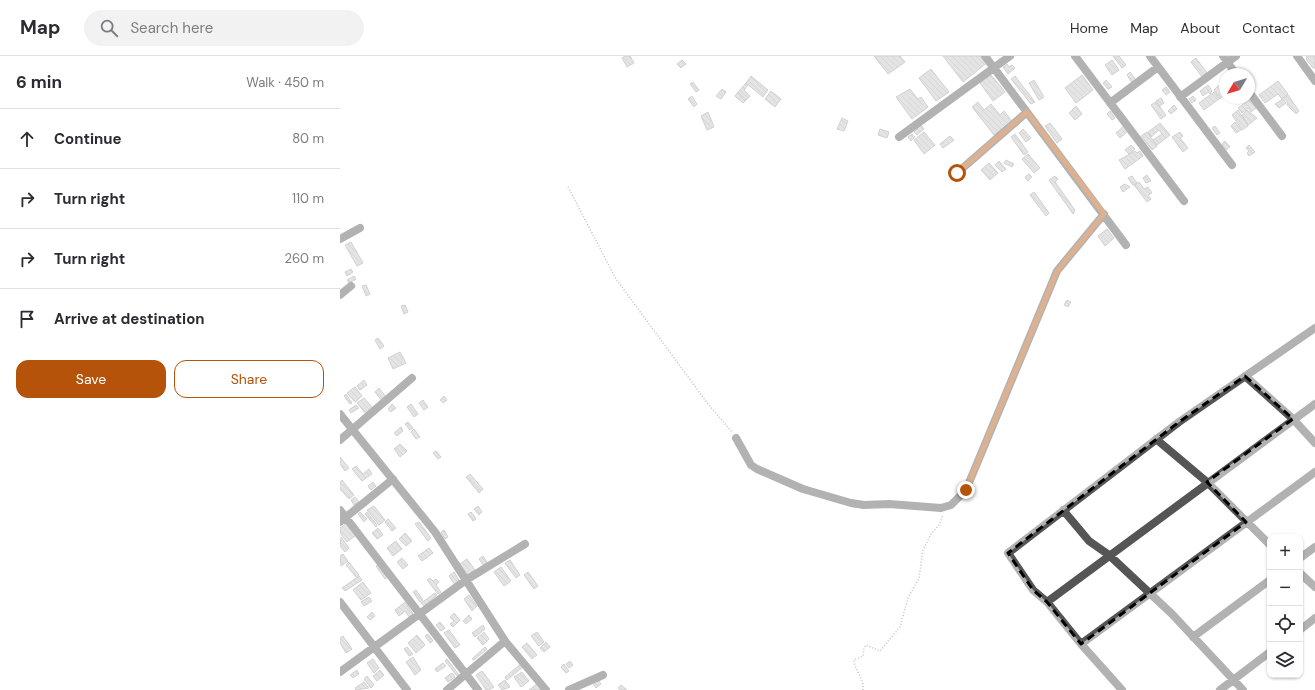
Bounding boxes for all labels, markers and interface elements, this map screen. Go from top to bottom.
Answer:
search box [84,10,364,46]
text: Map [20,15,60,40]
icon: search [98,17,120,39]
text: Search here [130,18,213,38]
text: Home [1070,19,1108,37]
text: Map [1130,19,1158,37]
text: About [1180,19,1220,37]
text: Contact [1242,19,1295,37]
north arrow [1219,68,1255,104]
text: 6 min [16,71,62,93]
text: Walk · 450 m [246,74,324,91]
icon: ahead [16,128,38,150]
text: Continue [54,129,122,149]
text: 80 m [292,130,324,147]
route start [948,164,966,182]
icon: right [16,188,38,210]
text: Turn right [54,189,125,209]
text: 110 m [292,190,324,207]
icon: right [16,248,38,270]
text: Turn right [54,249,125,269]
text: 260 m [284,250,324,267]
icon: arrive [16,308,38,330]
text: Arrive at destination [54,309,205,329]
button: Save [16,360,166,398]
button: Share [174,360,324,398]
route end [957,481,975,499]
map controls [1267,534,1303,678]
button: + [1267,534,1303,570]
button: − [1267,570,1303,606]
button: locate [1267,606,1303,642]
button: layers [1267,642,1303,678]

